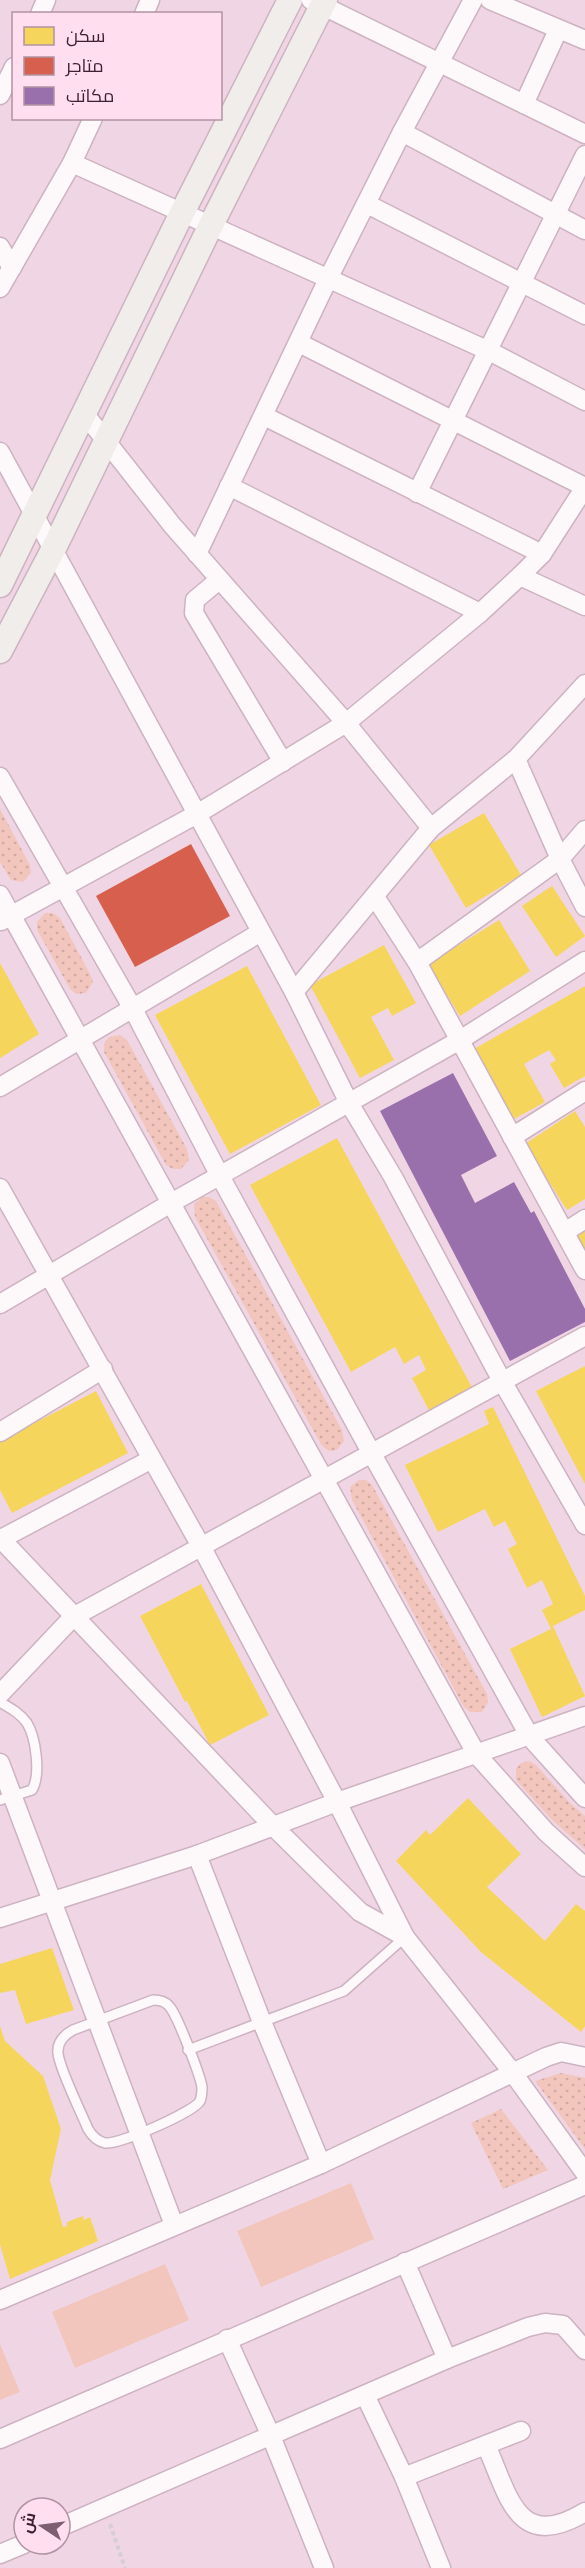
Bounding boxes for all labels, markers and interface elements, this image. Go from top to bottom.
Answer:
legend [12,12,222,120]
text: سكن [66,24,105,47]
text: متاجر [65,54,104,77]
text: مكاتب [66,84,114,107]
north arrow [12,2496,72,2556]
text: ش [15,2510,39,2535]

